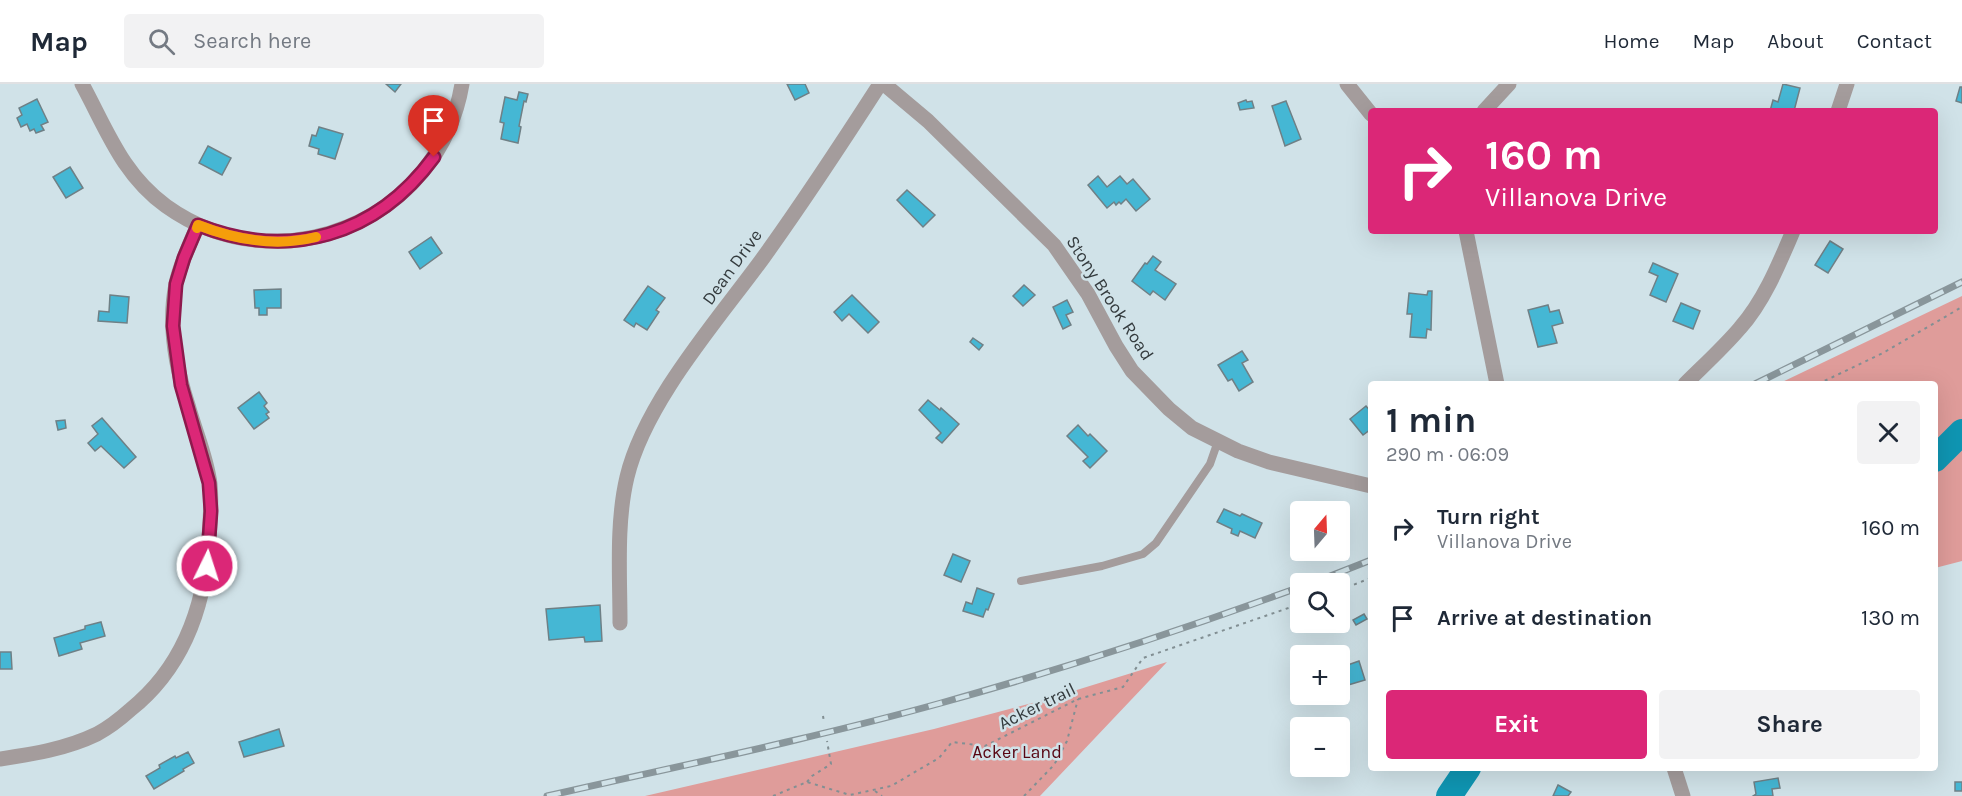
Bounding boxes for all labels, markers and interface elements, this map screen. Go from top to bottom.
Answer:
search box [124,14,544,68]
text: Map [30,25,88,58]
icon: search [145,25,178,58]
text: Search here [193,28,311,54]
text: Home [1604,29,1660,53]
text: Map [1693,29,1734,53]
text: About [1767,29,1824,53]
text: Contact [1857,29,1932,53]
pin [408,95,459,157]
icon: arrive [417,104,450,137]
text: 160 m [1485,130,1603,180]
icon: right [1386,132,1464,210]
text: Villanova Drive [1485,181,1667,213]
street label: Dean Drive [697,225,767,309]
street label: Stony Brook Road [1061,232,1159,364]
text: 1 min [1386,399,1476,441]
button: close [1857,401,1920,464]
text: 290 m · 06:09 [1386,443,1509,466]
north arrow [1290,501,1350,561]
map controls [1290,501,1350,777]
text: Turn right [1437,504,1540,530]
icon: right [1386,512,1419,545]
text: 160 m [1861,515,1920,541]
text: Villanova Drive [1437,530,1572,553]
position arrow [175,534,239,598]
button: search [1290,573,1350,633]
icon: arrive [1386,602,1419,635]
text: Arrive at destination [1437,605,1652,631]
text: 130 m [1861,605,1920,631]
button: + [1290,645,1350,705]
street label: Acker trail [995,678,1079,734]
button: Exit [1386,690,1647,759]
button: Share [1659,690,1920,759]
button: − [1290,717,1350,777]
park label: Acker Land [972,741,1062,763]

